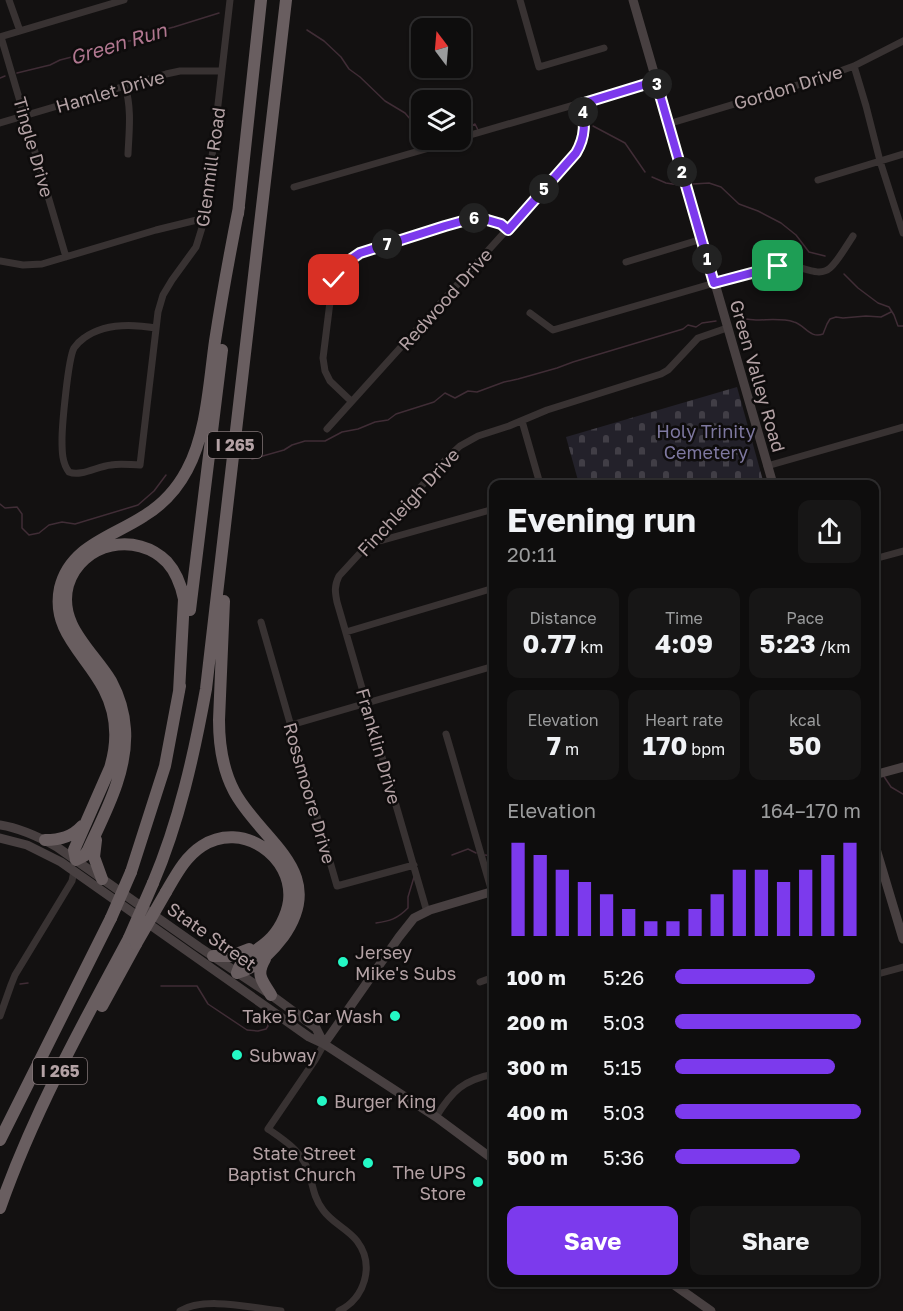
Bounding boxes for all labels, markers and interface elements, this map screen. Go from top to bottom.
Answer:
water label: Green Run [67,17,170,69]
north arrow [411,18,471,78]
map controls [411,18,471,150]
street label: Gordon Drive [731,60,845,114]
street label: Hamlet Drive [53,65,167,117]
pin: 3 [642,69,672,99]
text: 3 [652,74,662,94]
button: layers [411,90,471,150]
street label: Tingle Drive [9,94,59,200]
pin: 4 [568,97,598,127]
text: 4 [578,102,588,122]
street label: Glenmill Road [191,106,229,228]
pin: 2 [667,157,697,187]
text: 2 [677,162,687,182]
pin: 5 [529,174,559,204]
text: 5 [539,179,549,199]
pin: 6 [459,203,489,233]
text: 6 [469,208,479,228]
pin: 7 [372,229,402,259]
text: 7 [383,234,391,254]
pin [752,240,803,291]
street label: Redwood Drive [393,243,497,355]
pin: 1 [692,244,722,274]
text: 1 [703,249,711,269]
icon: arrive [761,249,794,282]
pin [308,254,359,305]
icon: check [317,263,350,296]
street label: Green Valley Road [726,297,790,455]
park label: Holy Trinity Cemetery [656,420,756,463]
road number: I 265 [208,432,262,458]
street label: Finchleigh Drive [352,443,464,561]
text: Evening run [507,500,696,539]
button: share [798,500,861,563]
text: 20:11 [507,542,556,566]
text: Distance [529,608,597,628]
text: Time [665,608,703,628]
text: Pace [786,608,824,628]
text: 0.77 [523,628,576,659]
text: 4:09 [655,628,713,659]
text: 5:23 [760,628,816,659]
text: km [576,637,603,657]
text: /km [816,637,850,657]
street label: Franklin Drive [352,685,406,807]
text: Elevation [527,710,599,730]
text: Heart rate [645,710,723,730]
text: kcal [789,710,821,730]
street label: Rossmoore Drive [279,720,341,866]
text: 7 [547,730,561,761]
text: 170 [643,730,687,761]
text: 50 [789,730,821,761]
text: m [561,739,579,759]
text: bpm [687,739,725,759]
text: Elevation [507,798,596,822]
text: 164–170 m [761,798,861,822]
street label: State Street [163,897,261,975]
place label: Jersey Mike's Subs [355,941,456,984]
marker: Jersey Mike's Subs [336,955,350,969]
text: 100 m [507,965,566,989]
text: 5:26 [603,965,644,989]
place label: Take 5 Car Wash [242,1005,383,1027]
marker: Take 5 Car Wash [388,1009,402,1023]
text: 200 m [507,1010,568,1034]
text: 5:03 [603,1010,645,1034]
place label: Subway [249,1044,316,1066]
marker: Subway [230,1048,244,1062]
text: 300 m [507,1055,568,1079]
text: 5:15 [603,1055,642,1079]
road number: I 265 [33,1058,87,1084]
place label: Burger King [334,1090,436,1112]
marker: Burger King [315,1094,329,1108]
text: 400 m [507,1100,568,1124]
text: 5:03 [603,1100,645,1124]
place label: State Street Baptist Church [228,1142,356,1185]
text: 500 m [507,1145,568,1169]
text: 5:36 [603,1145,644,1169]
marker: State Street Baptist Church [361,1156,375,1170]
place label: The UPS Store [392,1161,466,1204]
marker: The UPS Store [471,1175,485,1189]
button: Save [507,1206,678,1275]
button: Share [690,1206,861,1275]

